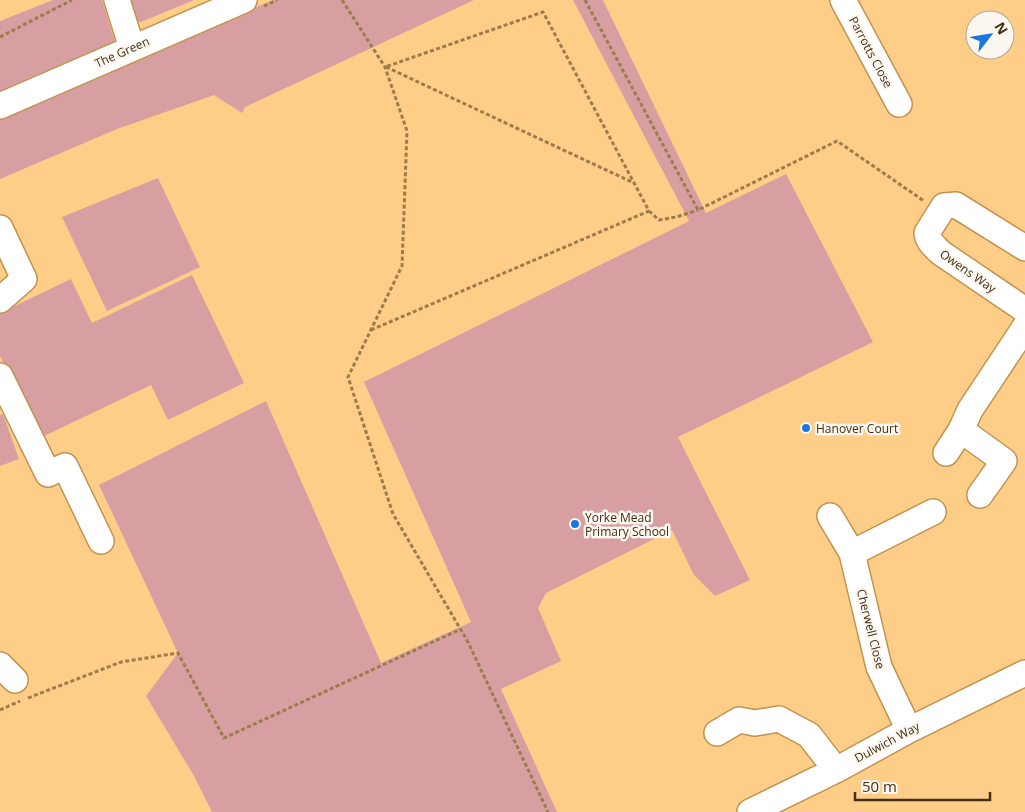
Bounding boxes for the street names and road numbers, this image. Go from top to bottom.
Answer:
street label: Parrotts Close [845,13,897,91]
street label: The Green [92,32,152,72]
street label: Owens Way [936,245,1000,297]
street label: Cherwell Close [853,587,889,671]
street label: Dulwich Way [851,717,923,766]

